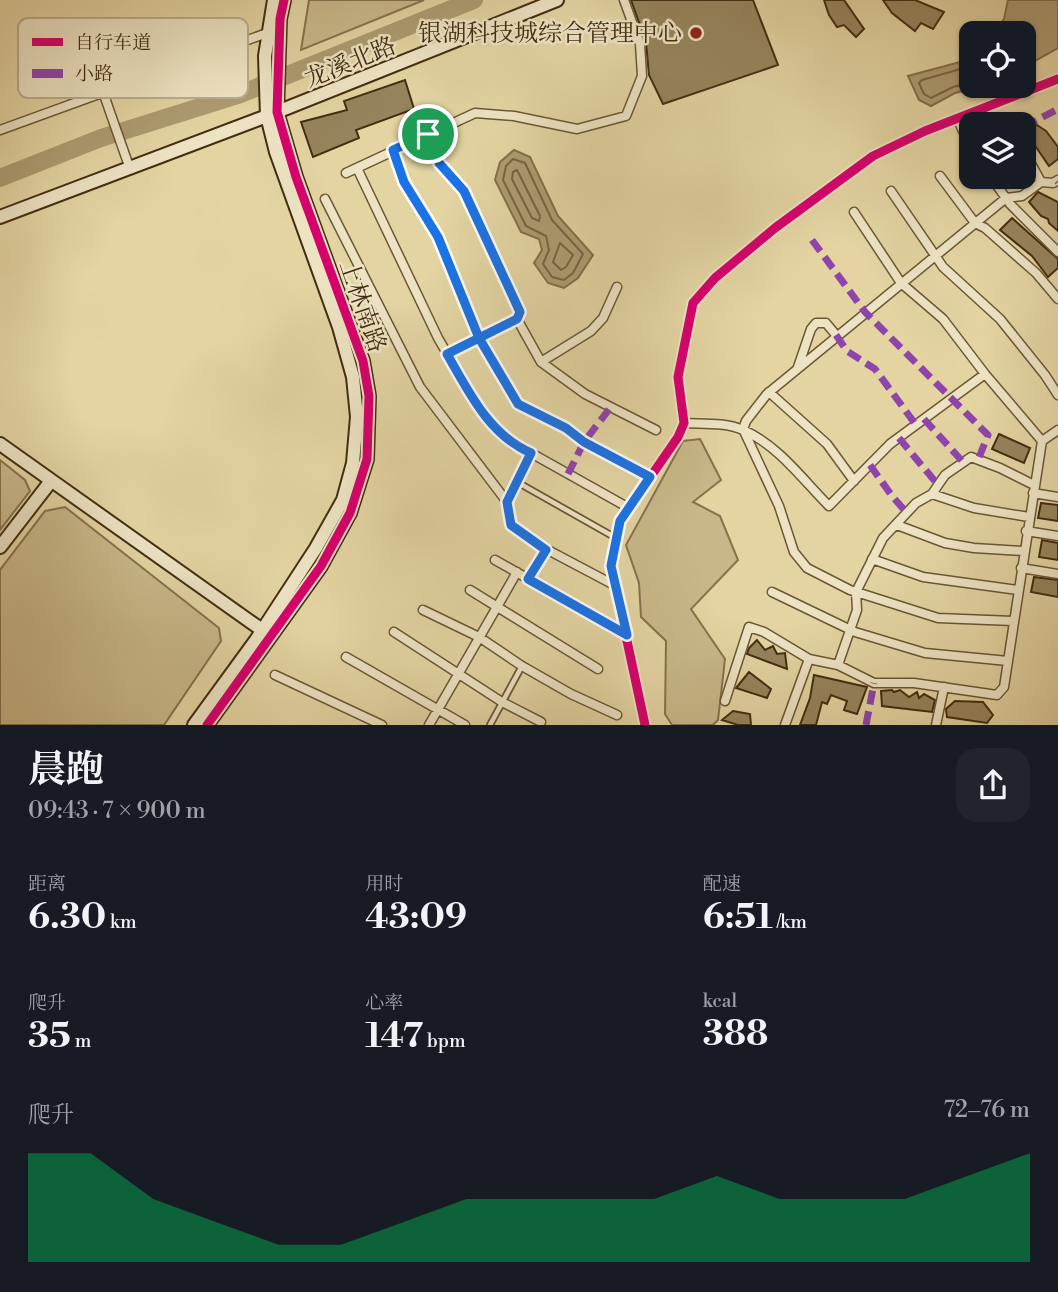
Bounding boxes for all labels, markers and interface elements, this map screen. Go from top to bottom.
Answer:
legend [18,18,248,98]
place label: 银湖科技城综合管理中心 [418,19,682,49]
map controls [959,21,1036,189]
button: locate [959,21,1036,98]
marker: 银湖科技城综合管理中心 [688,25,704,41]
text: 自行车道 [75,31,151,55]
street label: 龙溪北路 [300,31,400,95]
text: 小路 [75,62,113,86]
pin [398,104,458,164]
button: layers [959,112,1036,189]
icon: arrive [409,115,447,153]
street label: 上林南路 [332,256,392,357]
text: 晨跑 [28,747,104,794]
button: share [956,748,1030,822]
text: 09:43 · 7 × 900 m [28,797,206,825]
text: 距离 [28,872,66,896]
text: 用时 [365,872,403,896]
text: 配速 [703,872,741,896]
text: 6.30 [28,896,106,939]
text: 43:09 [365,896,467,939]
text: 6:51 [703,896,773,939]
text: km [106,910,137,934]
text: /km [773,910,807,934]
text: kcal [703,989,737,1013]
text: 爬升 [28,991,66,1015]
text: 心率 [365,991,403,1015]
text: 388 [703,1013,768,1056]
text: 35 [28,1015,71,1058]
text: 147 [365,1015,423,1058]
text: m [71,1029,91,1053]
text: bpm [423,1029,466,1053]
text: 72–76 m [944,1096,1030,1124]
text: 爬升 [28,1101,74,1129]

